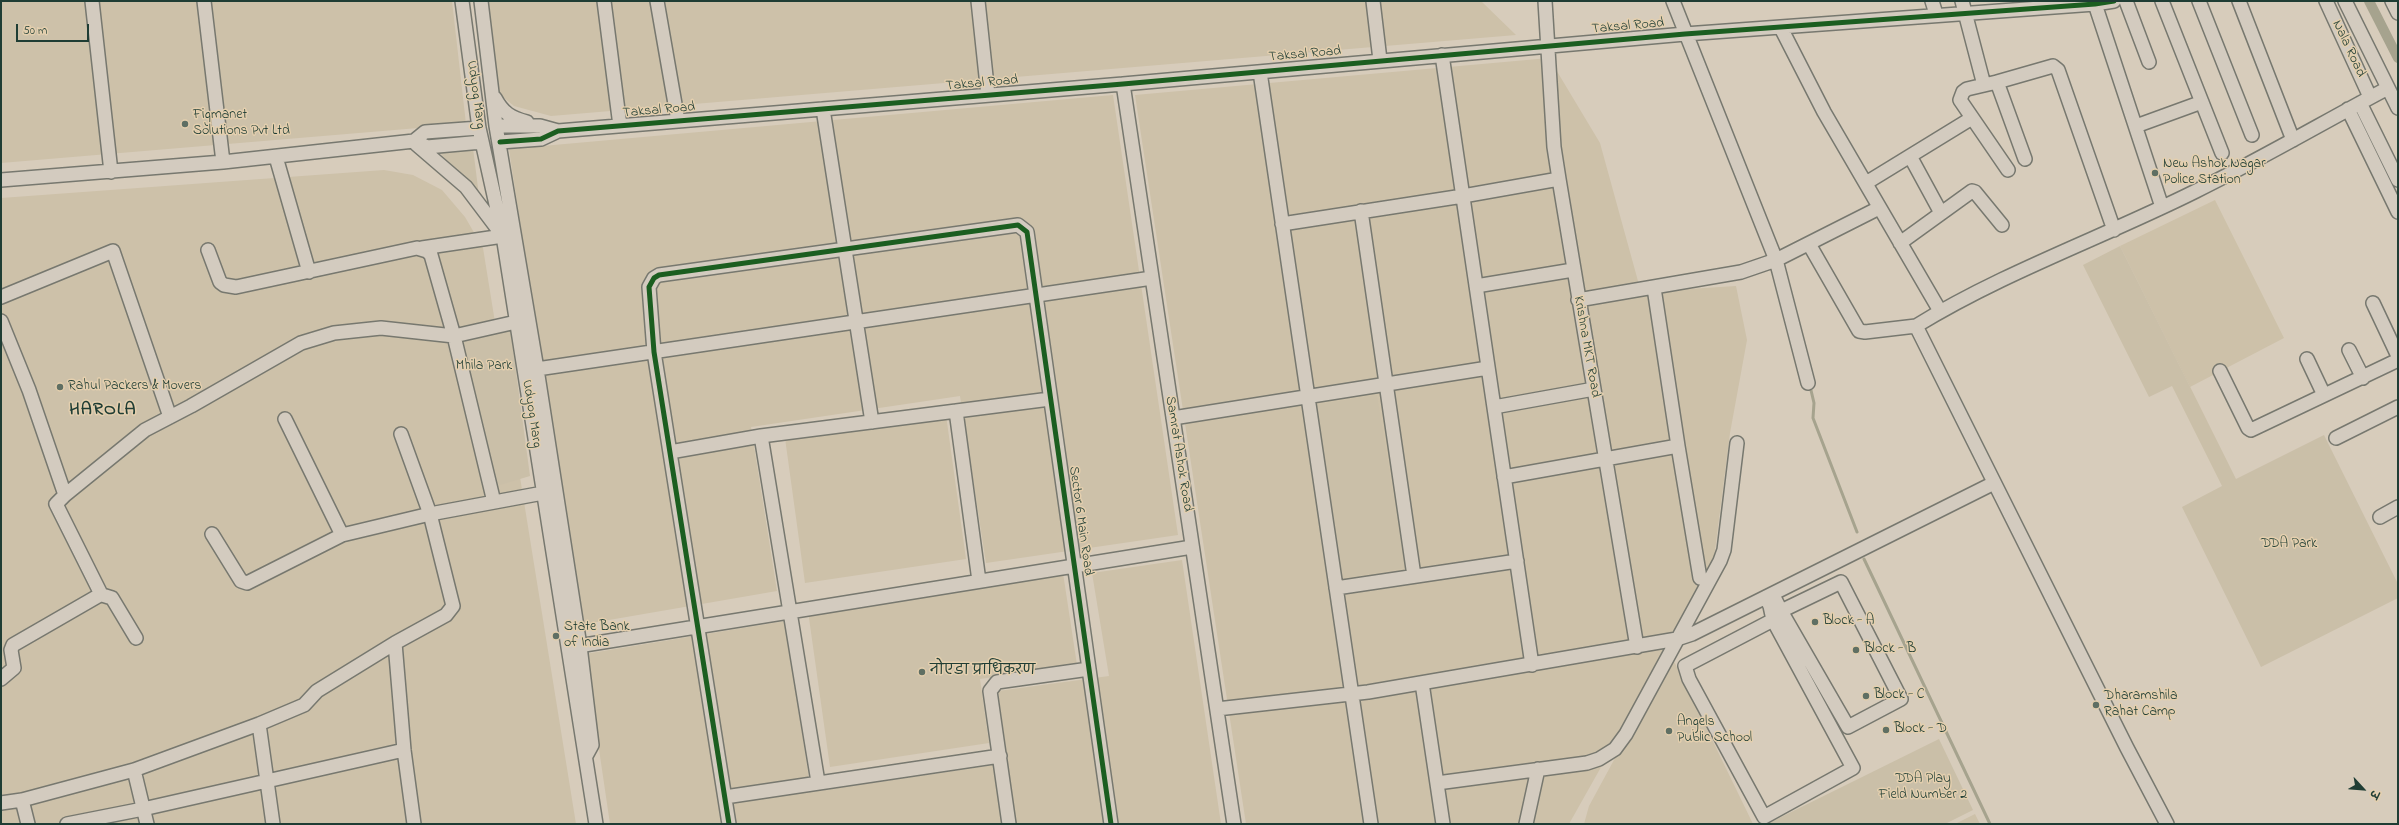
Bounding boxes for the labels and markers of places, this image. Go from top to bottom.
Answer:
place label: Figmanet Solutions Pvt Ltd [193,108,290,140]
marker: Figmanet Solutions Pvt Ltd [180,119,190,129]
place label: New Ashok Nagar Police Station [2163,157,2266,190]
marker: New Ashok Nagar Police Station [2150,168,2160,178]
place label: Rahul Packers & Movers [68,379,201,395]
marker: Rahul Packers & Movers [55,382,65,392]
place label: Block - A [1823,614,1874,630]
marker: Block - A [1810,617,1820,627]
place label: State Bank of India [564,620,630,652]
marker: State Bank of India [551,631,561,641]
place label: Block - B [1864,642,1916,658]
marker: Block - B [1851,645,1861,655]
place label: नोएडा प्राधिकरण [930,664,1035,680]
marker: नोएडा प्राधिकरण [917,667,927,677]
place label: Block - C [1874,688,1924,704]
place label: Dharamshila Rahat Camp [2104,689,2177,722]
marker: Block - C [1861,691,1871,701]
marker: Dharamshila Rahat Camp [2091,700,2101,710]
place label: Angels Public School [1677,715,1752,748]
place label: Block - D [1894,722,1947,738]
marker: Block - D [1881,725,1891,735]
marker: Angels Public School [1664,726,1674,736]

